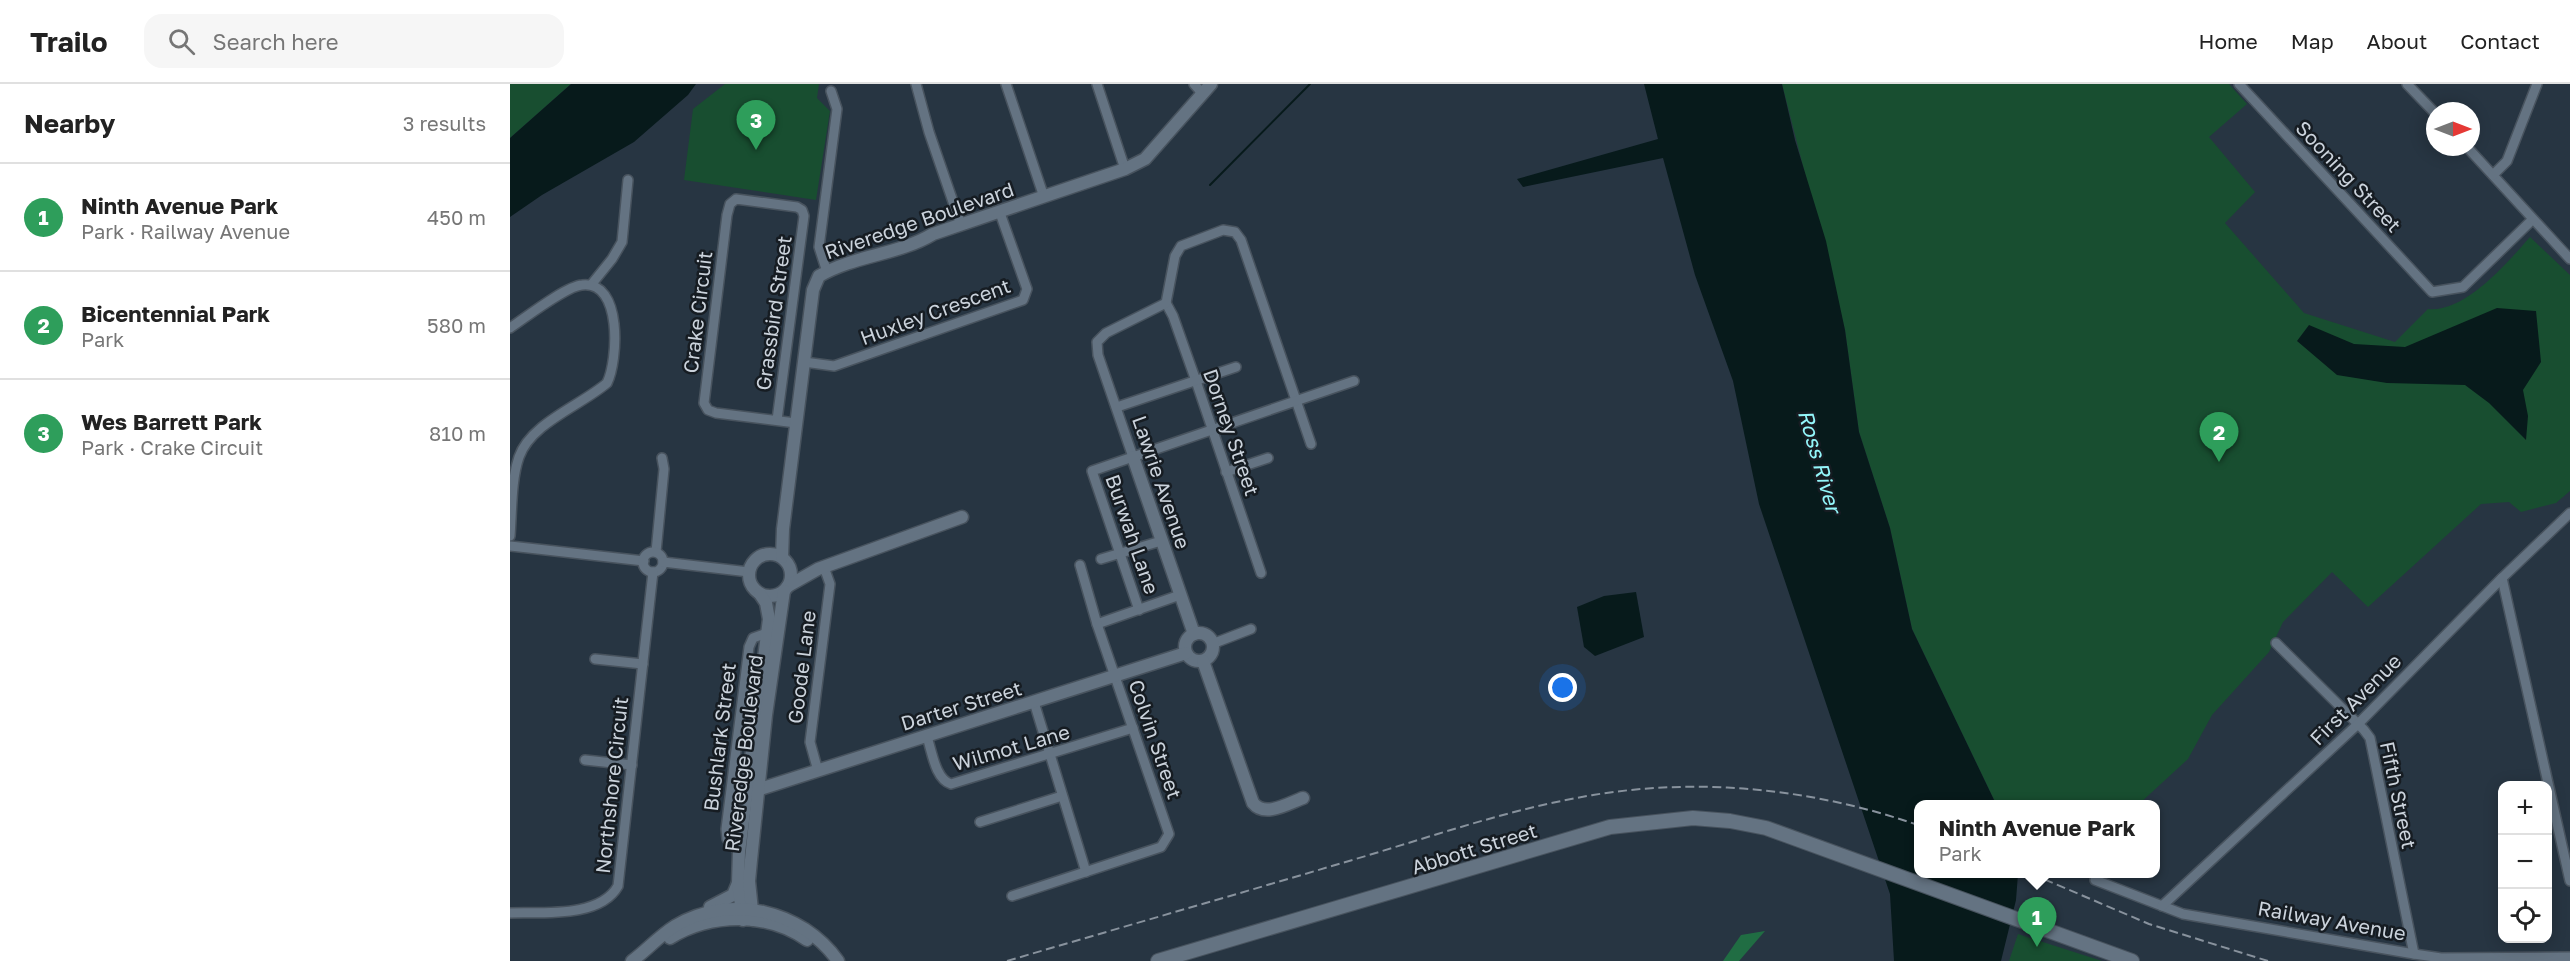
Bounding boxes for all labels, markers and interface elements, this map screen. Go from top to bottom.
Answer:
search box [144,14,564,68]
text: Trailo [30,25,108,58]
icon: search [165,25,198,58]
text: Search here [213,28,339,55]
text: Home [2198,28,2258,54]
text: Map [2291,28,2334,54]
text: About [2367,28,2427,54]
text: Contact [2460,28,2540,54]
pin: 3 [736,100,776,150]
north arrow [2426,102,2480,156]
text: Nearby [24,108,115,139]
text: 3 results [403,111,486,135]
street label: Sooning Street [2291,115,2407,237]
street label: Riveredge Boulevard [821,176,1017,264]
text: Ninth Avenue Park [81,192,278,219]
text: 1 [38,205,49,229]
text: 450 m [427,205,486,229]
text: Park · Railway Avenue [81,219,290,243]
street label: Grassbird Street [750,234,796,392]
street label: Crake Circuit [678,250,716,374]
street label: Huxley Crescent [857,273,1013,349]
text: Bicentennial Park [81,300,270,327]
text: 2 [37,313,50,337]
text: 580 m [427,313,486,337]
text: Park [81,327,124,351]
street label: Dorney Street [1199,365,1265,499]
water label: Ross River [1793,407,1848,518]
text: Wes Barrett Park [81,408,262,435]
street label: Lawrie Avenue [1128,412,1196,552]
pin: 2 [2200,412,2238,462]
text: 3 [37,421,50,445]
text: 810 m [429,421,486,445]
text: Park · Crake Circuit [81,435,263,459]
street label: Burwah Lane [1101,471,1165,597]
street label: Goode Lane [782,609,820,725]
street label: First Avenue [2304,648,2406,750]
street label: Riveredge Boulevard [719,653,767,853]
street label: Bushlark Street [698,661,740,813]
your location [1548,673,1577,702]
street label: Darter Street [898,675,1024,735]
street label: Colvin Street [1124,676,1188,802]
street label: Northshore Circuit [590,695,632,875]
street label: Wilmot Lane [950,719,1072,775]
street label: Fifth Street [2376,739,2422,851]
map controls [2498,781,2552,943]
button: + [2498,781,2552,835]
popup [1914,800,2160,878]
text: Ninth Avenue Park [1938,814,2136,841]
street label: Abbott Street [1408,818,1540,878]
button: − [2498,835,2552,889]
text: Park [1938,841,1982,865]
button: locate [2498,889,2552,943]
street label: Railway Avenue [2256,895,2408,945]
pin: 1 [2018,898,2056,947]

